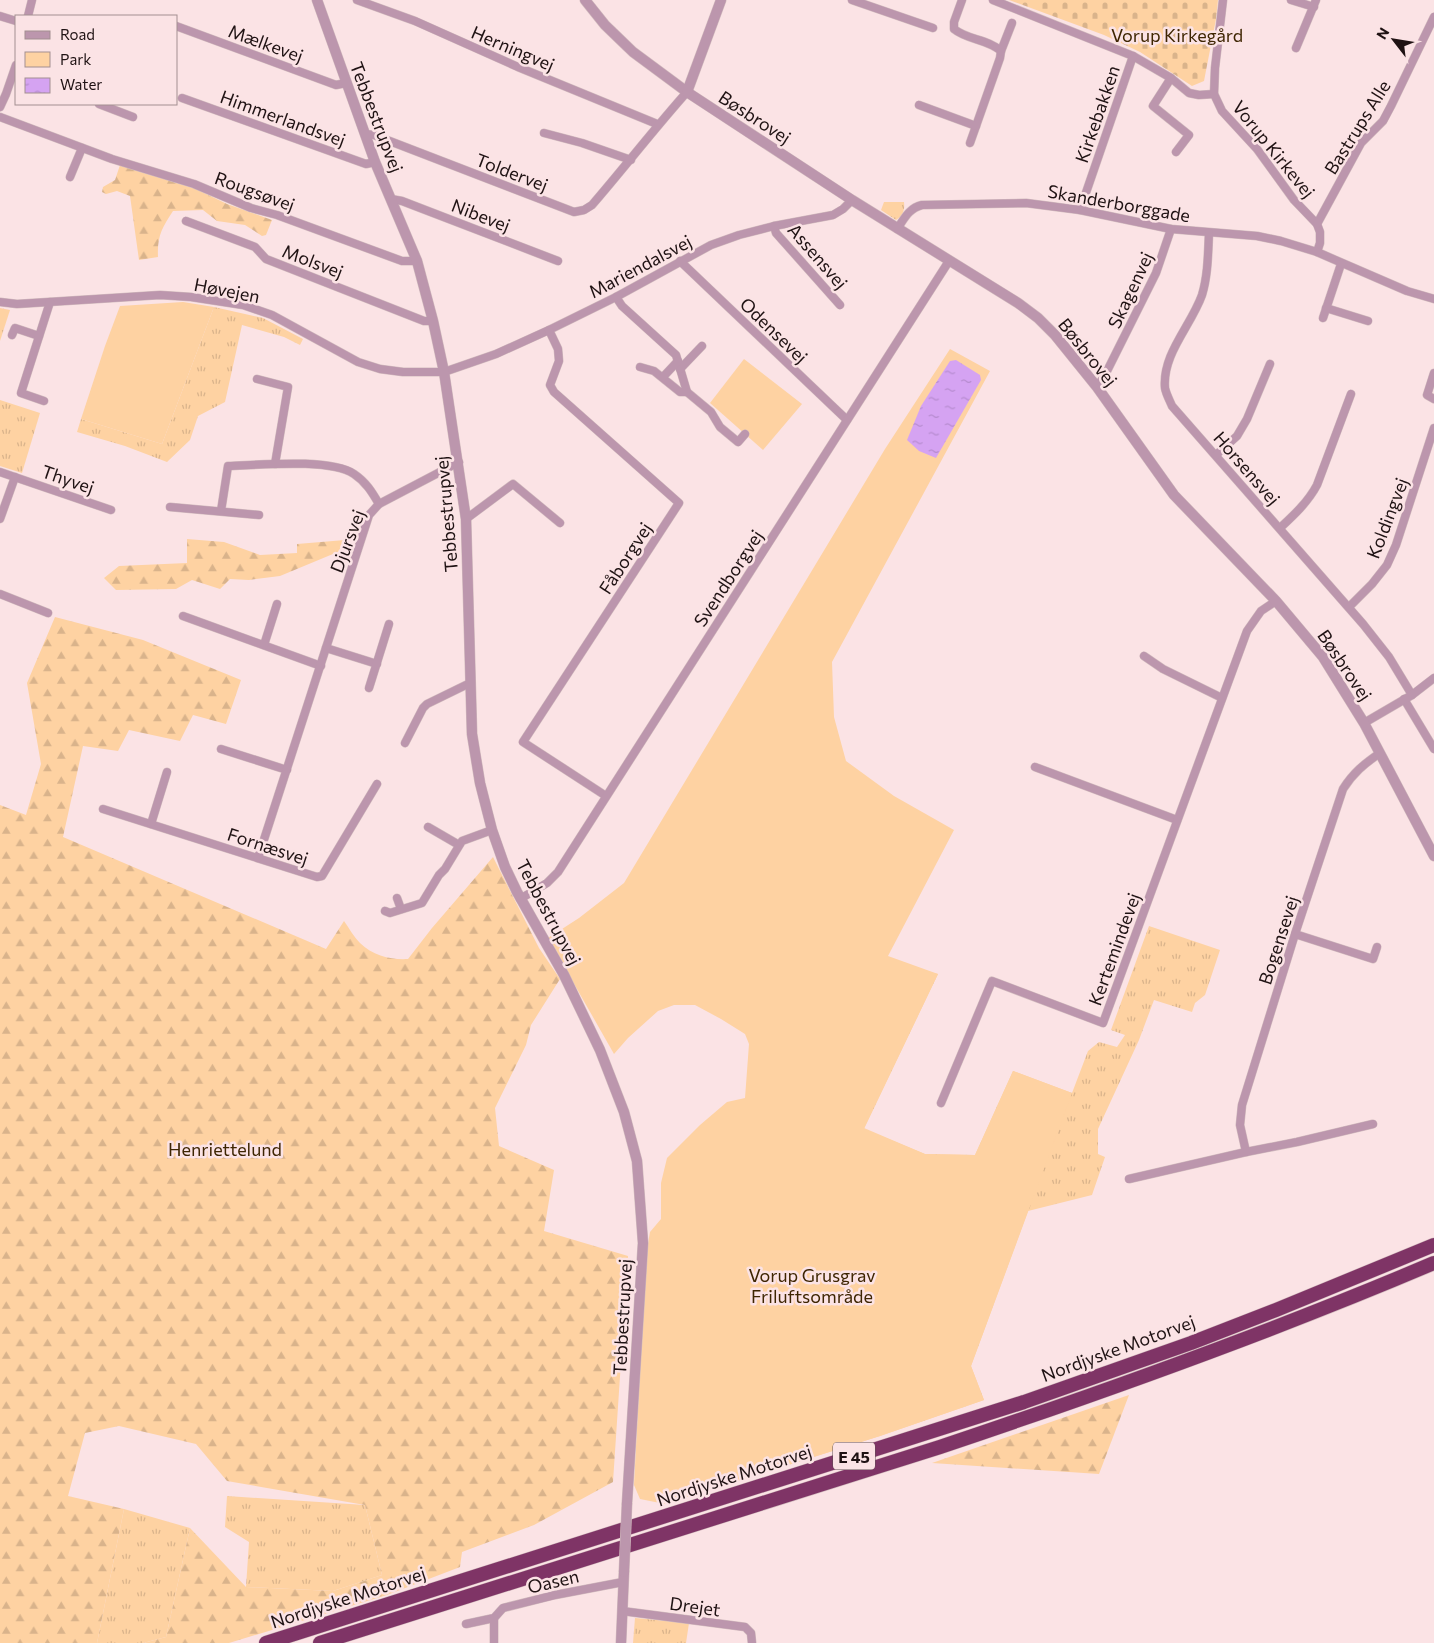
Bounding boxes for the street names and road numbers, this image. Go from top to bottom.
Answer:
street label: Mælkevej [226,19,306,67]
street label: Herningvej [468,21,558,75]
street label: Tebbestrupvej [346,59,408,175]
street label: Kirkebakken [1070,62,1124,166]
street label: Bastrups Alle [1319,76,1395,178]
street label: Himmerlandsvej [217,85,349,151]
street label: Bøsbrovej [715,86,795,148]
street label: Vorup Kirkevej [1228,96,1320,202]
street label: Toldervej [473,148,551,196]
street label: Rougsøvej [212,166,298,216]
street label: Skanderborggade [1046,180,1192,226]
street label: Nibevej [449,194,513,236]
street label: Assensvej [784,219,852,293]
street label: Mariendalsvej [585,230,695,302]
street label: Molsvej [279,239,347,283]
street label: Skagenvej [1103,248,1157,332]
street label: Høvejen [192,273,262,307]
street label: Odensevej [736,292,812,368]
street label: Bøsbrovej [1054,313,1122,391]
street label: Horsensvej [1209,427,1285,509]
street label: Tebbestrupvej [430,455,462,573]
street label: Thyvej [39,460,97,498]
street label: Koldingvej [1362,474,1412,562]
street label: Djursvej [325,506,369,576]
street label: Fåborgvej [594,518,656,598]
street label: Svendborgvej [689,526,767,630]
street label: Bøsbrovej [1313,625,1377,705]
street label: Fornæsvej [225,823,311,869]
street label: Tebbestrupvej [512,855,586,969]
street label: Kertemindevej [1083,890,1145,1008]
street label: Bogensevej [1253,893,1303,987]
street label: Tebbestrupvej [608,1258,636,1376]
street label: Nordjyske Motorvej [1038,1310,1198,1386]
street label: Nordjyske Motorvej [654,1440,814,1510]
road number: E 45 [833,1442,875,1470]
street label: Nordjyske Motorvej [268,1562,428,1632]
street label: Oasen [525,1564,581,1598]
street label: Drejet [668,1592,722,1620]

